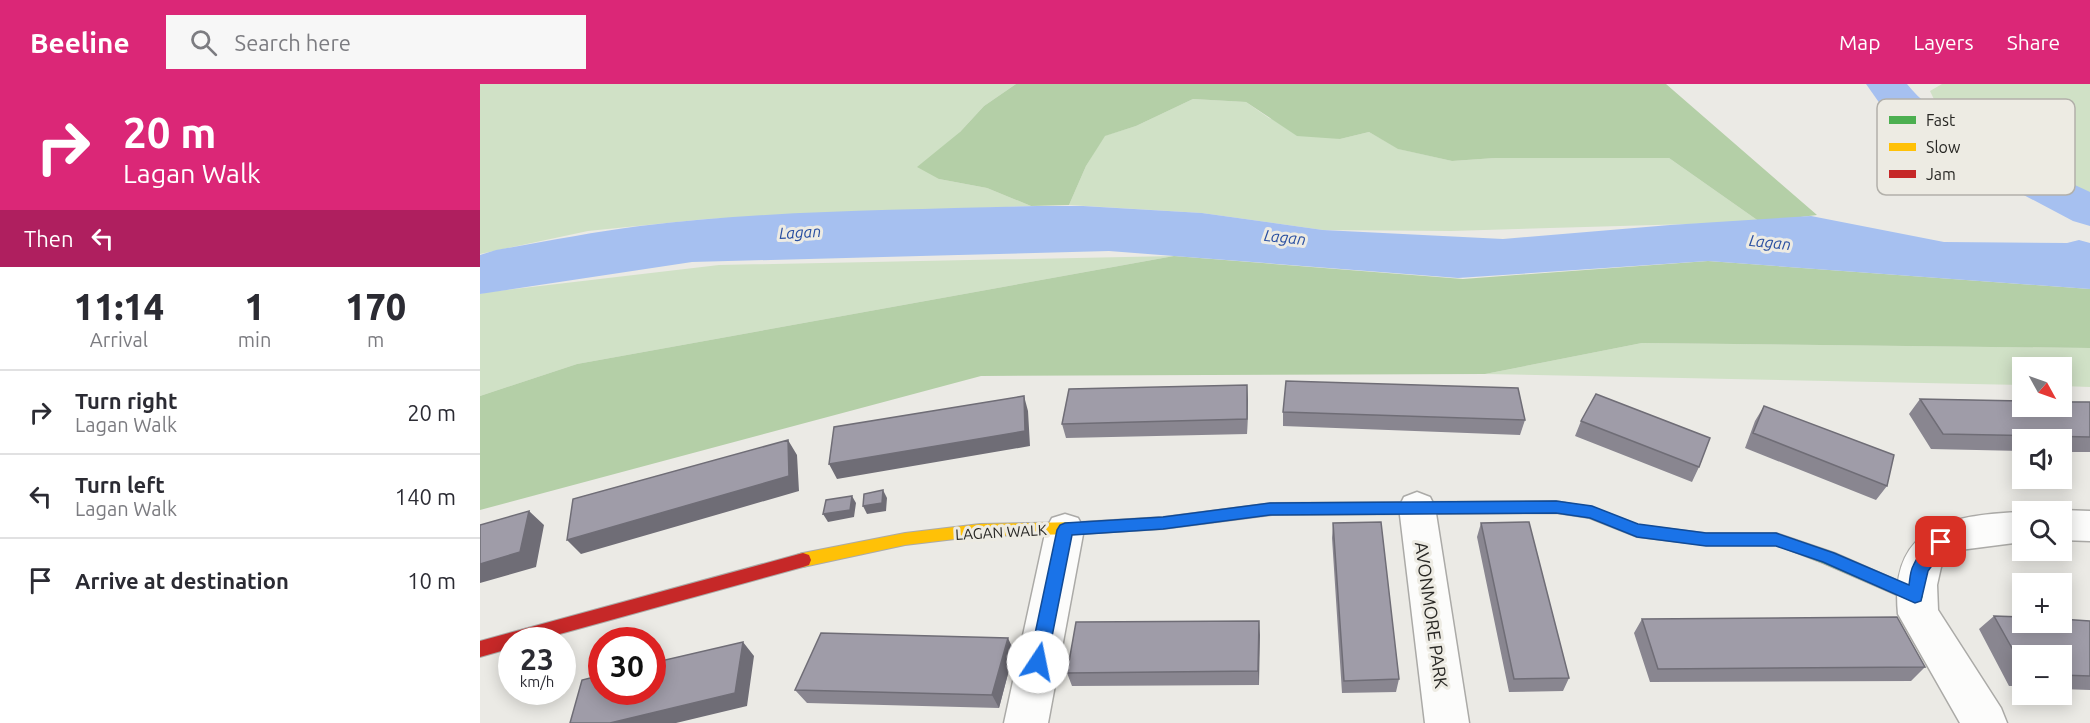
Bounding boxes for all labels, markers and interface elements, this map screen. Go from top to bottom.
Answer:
search box [166,15,586,69]
icon: search [187,26,220,59]
text: Beeline [30,27,130,58]
text: Search here [235,30,351,55]
text: Map [1839,30,1880,54]
text: Layers [1913,30,1974,54]
text: Share [2007,30,2060,54]
legend [1877,99,2075,195]
icon: right [24,108,102,186]
text: 20 m [123,109,217,156]
text: Fast [1926,111,1956,129]
text: Slow [1926,138,1961,156]
text: Lagan Walk [123,158,261,188]
text: Jam [1926,165,1956,183]
icon: left [86,222,119,255]
water label: Lagan [779,222,821,242]
text: Then [24,226,74,251]
water label: Lagan [1263,226,1307,248]
water label: Lagan [1748,231,1792,253]
text: 11:14 [74,286,164,327]
text: 1 [244,286,265,327]
text: 170 [345,286,406,327]
text: Arrival [90,328,148,351]
text: min [238,328,271,351]
text: m [367,328,384,351]
north arrow [2012,357,2072,417]
map controls [2012,357,2072,705]
text: Turn right [75,388,177,413]
icon: right [24,396,57,429]
text: 20 m [407,400,456,425]
text: Lagan Walk [75,413,177,436]
button: sound [2012,429,2072,489]
text: Turn left [75,472,165,497]
icon: left [24,480,57,513]
text: 140 m [395,484,456,509]
text: Lagan Walk [75,497,177,520]
button: search [2012,501,2072,561]
pin [1915,516,1966,567]
street label: LAGAN WALK [955,521,1047,543]
icon: arrive [1924,525,1957,558]
street label: AVONMORE PARK [1412,540,1452,690]
icon: arrive [24,564,57,597]
text: Arrive at destination [75,568,289,593]
text: 10 m [407,568,456,593]
button: + [2012,573,2072,633]
speed limit sign: 30 [588,627,666,705]
position arrow [1006,630,1070,694]
text: 23 [520,642,554,676]
button: − [2012,645,2072,705]
text: km/h [520,673,554,690]

